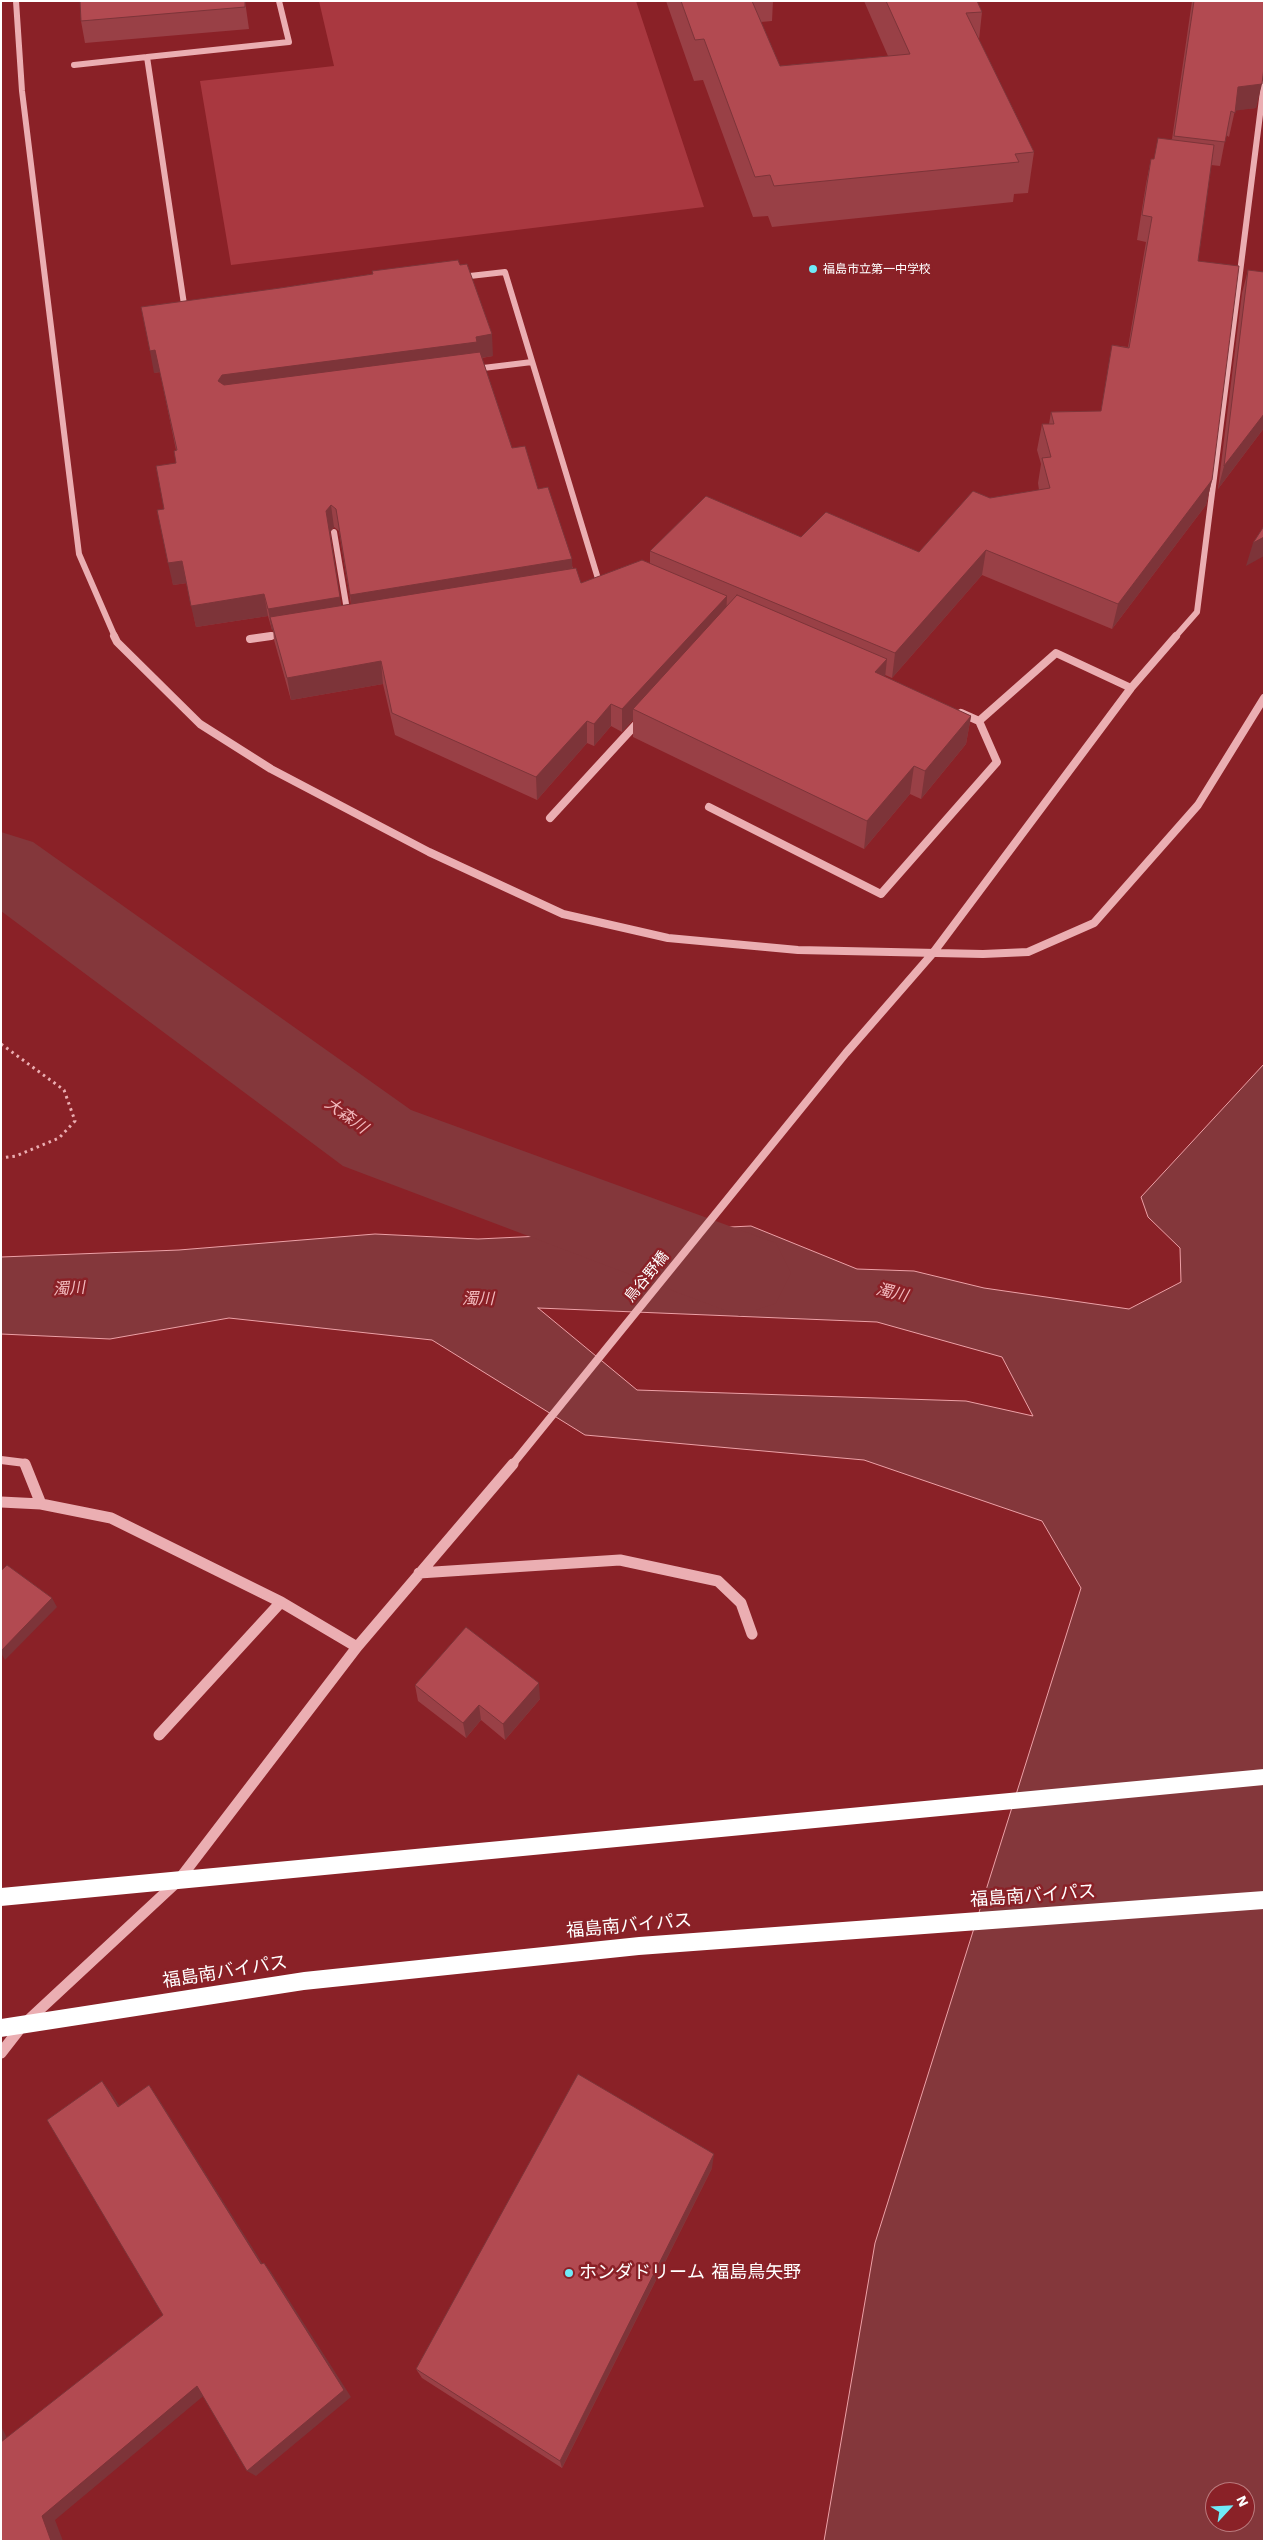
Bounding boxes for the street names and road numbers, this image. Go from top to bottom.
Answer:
street label: 鳥谷野橋 [621,1248,673,1306]
street label: 福島南バイパス [969,1881,1097,1911]
street label: 福島南バイパス [565,1910,693,1942]
street label: 福島南バイパス [161,1951,289,1993]

